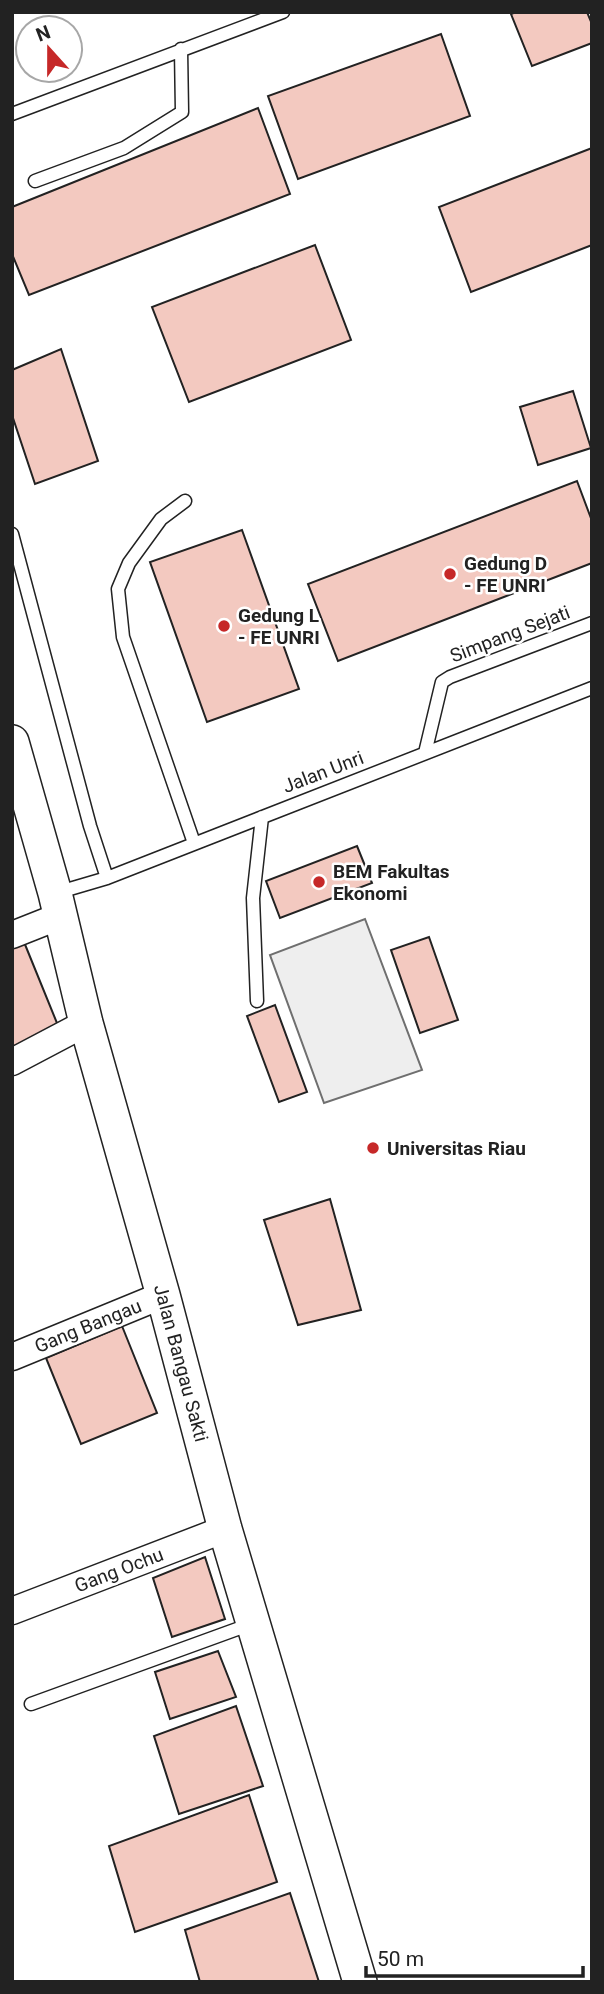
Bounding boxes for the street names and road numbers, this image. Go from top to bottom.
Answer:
street label: Simpang Sejati [447,601,573,667]
street label: Jalan Unri [279,746,367,798]
street label: Jalan Bangau Sakti [149,1282,213,1444]
street label: Gang Bangau [31,1294,145,1358]
street label: Gang Ochu [71,1543,167,1597]

